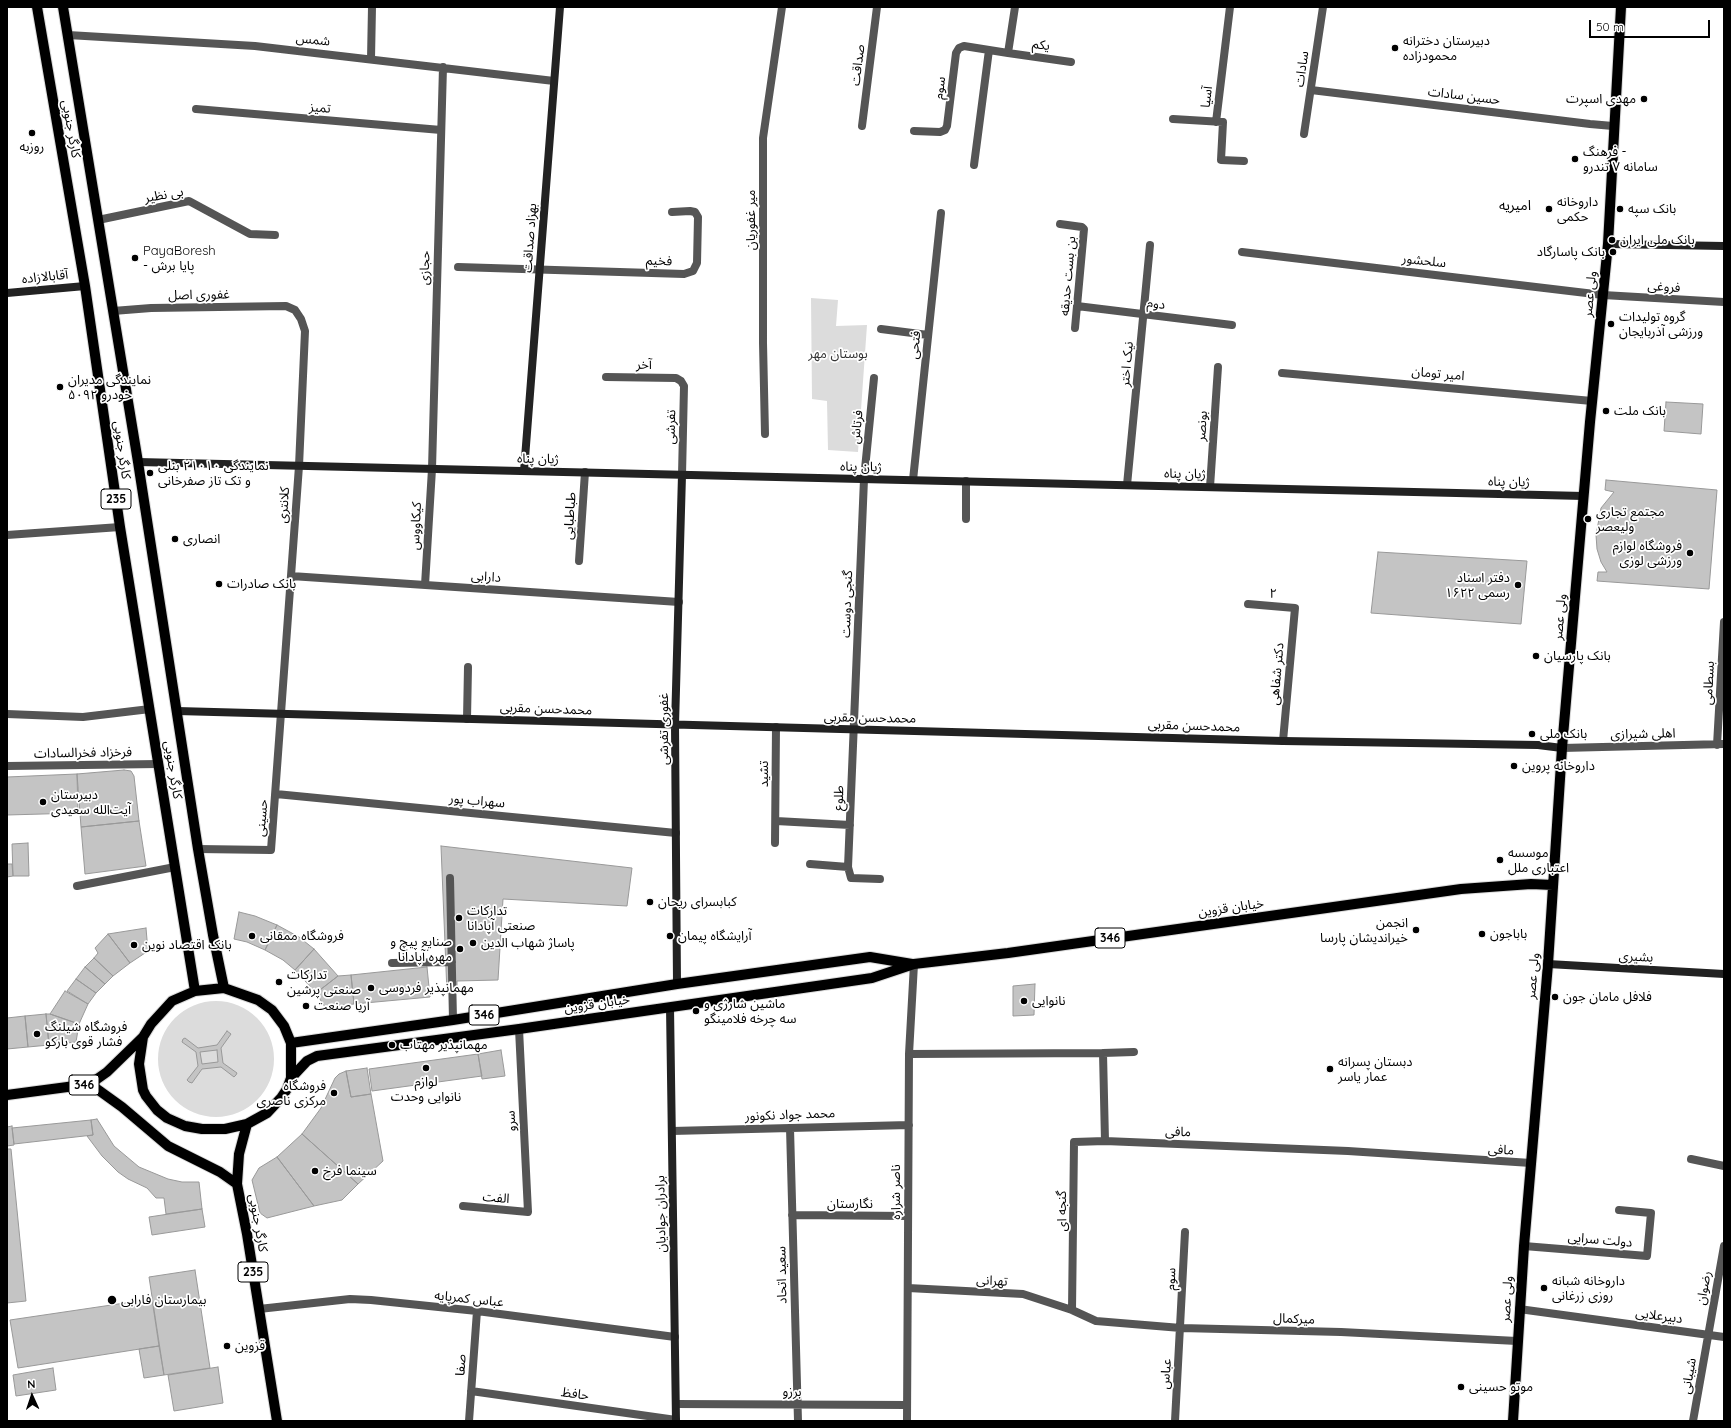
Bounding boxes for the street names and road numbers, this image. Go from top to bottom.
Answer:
street label: شمس [295,30,331,50]
street label: یکم [1031,36,1051,54]
street label: صداقت [848,43,868,87]
street label: سادات [1292,50,1312,88]
street label: سوم [931,76,949,100]
street label: حسین سادات [1427,84,1501,108]
street label: آسیا [1198,85,1216,109]
street label: کارگر جنوبی [58,99,84,159]
street label: تمیز [309,99,331,117]
street label: بی نظیر [143,184,185,206]
street label: میر غفوریان [743,190,759,250]
street label: بهزاد صداقت [520,203,540,273]
street label: بن بست حدیقه [1057,235,1079,317]
street label: حجازی [417,251,433,285]
street label: سلحشور [1401,251,1447,271]
street label: فخیم [646,253,672,269]
street label: آقابالازاده [21,267,69,287]
street label: ولی عصر [1580,270,1600,318]
street label: فروغی [1647,278,1681,296]
street label: غفوری اصل [168,287,230,303]
street label: دوم [1146,295,1166,313]
street label: فتحی [906,330,924,360]
street label: نیک اختر [1117,341,1137,387]
street label: آخر [636,357,652,373]
street label: امیر تومان [1411,364,1465,384]
street label: تفرشی [663,409,679,445]
street label: فرتاش [847,409,867,445]
street label: بونصر [1193,410,1211,442]
street label: کارگر جنوبی [110,420,134,480]
street label: ژیان پناه [517,451,559,467]
street label: ژیان پناه [840,459,882,475]
street label: ژیان پناه [1164,466,1206,482]
street label: ژیان پناه [1488,474,1530,490]
street label: کلانتری [275,486,293,524]
road number: 235 [101,489,131,509]
street label: طباطبایی [561,492,579,540]
street label: کیکاووس [407,502,425,550]
street label: دارابی [471,568,501,586]
street label: گنجی دوست [838,570,856,638]
street label: ۲ [1269,586,1277,602]
street label: ولی عصر [1550,593,1570,641]
street label: دکتر شفاهی [1267,642,1287,706]
street label: بسطامی [1700,661,1718,705]
street label: غفوری تفرشی [656,693,672,765]
street label: محمدحسن مقربی [500,700,592,718]
street label: محمدحسن مقربی [824,709,916,727]
street label: محمدحسن مقربی [1148,717,1240,735]
street label: اهلی شیرازی [1610,726,1676,742]
street label: کارگر جنوبی [161,740,185,800]
street label: فرخزاد فخرالسادات [34,744,132,762]
street label: تشید [756,761,772,787]
street label: طلوع [831,785,847,811]
street label: سهراب پور [448,791,506,811]
street label: حسینی [253,799,271,837]
street label: خیابان قزوین [1197,896,1265,920]
road number: 346 [1095,928,1125,948]
street label: بشیری [1618,948,1654,966]
street label: ولی عصر [1523,952,1543,1000]
street label: خیابان قزوین [563,992,631,1016]
road number: 346 [469,1005,499,1025]
road number: 346 [69,1075,99,1095]
street label: محمد جواد نکونور [745,1106,835,1124]
street label: سرو [503,1110,519,1132]
street label: مافی [1165,1124,1191,1140]
street label: مافی [1487,1141,1515,1159]
street label: ناصر شراره [888,1164,904,1220]
street label: برادران جوادیان [653,1175,669,1253]
street label: الفت [482,1189,510,1207]
street label: گنجه ای [1054,1191,1070,1231]
street label: کارگر جنوبی [245,1193,271,1253]
street label: نگارستان [827,1196,873,1212]
street label: دولت سرایی [1567,1229,1633,1251]
street label: سعید اتحاد [774,1246,790,1304]
road number: 235 [238,1262,268,1282]
street label: سوم [1163,1267,1179,1291]
street label: رضوان [1693,1270,1715,1306]
street label: تهرانی [976,1272,1008,1290]
street label: ولی عصر [1498,1275,1516,1323]
street label: عباس کمرپایه [434,1288,504,1310]
street label: دبیرعلایی [1635,1305,1683,1327]
street label: میرکمال [1273,1310,1315,1328]
street label: صفا [452,1354,470,1376]
street label: شیبانی [1678,1357,1700,1395]
street label: عباس [1157,1358,1175,1390]
street label: حافظ [560,1384,590,1404]
street label: برزو [782,1384,802,1400]

